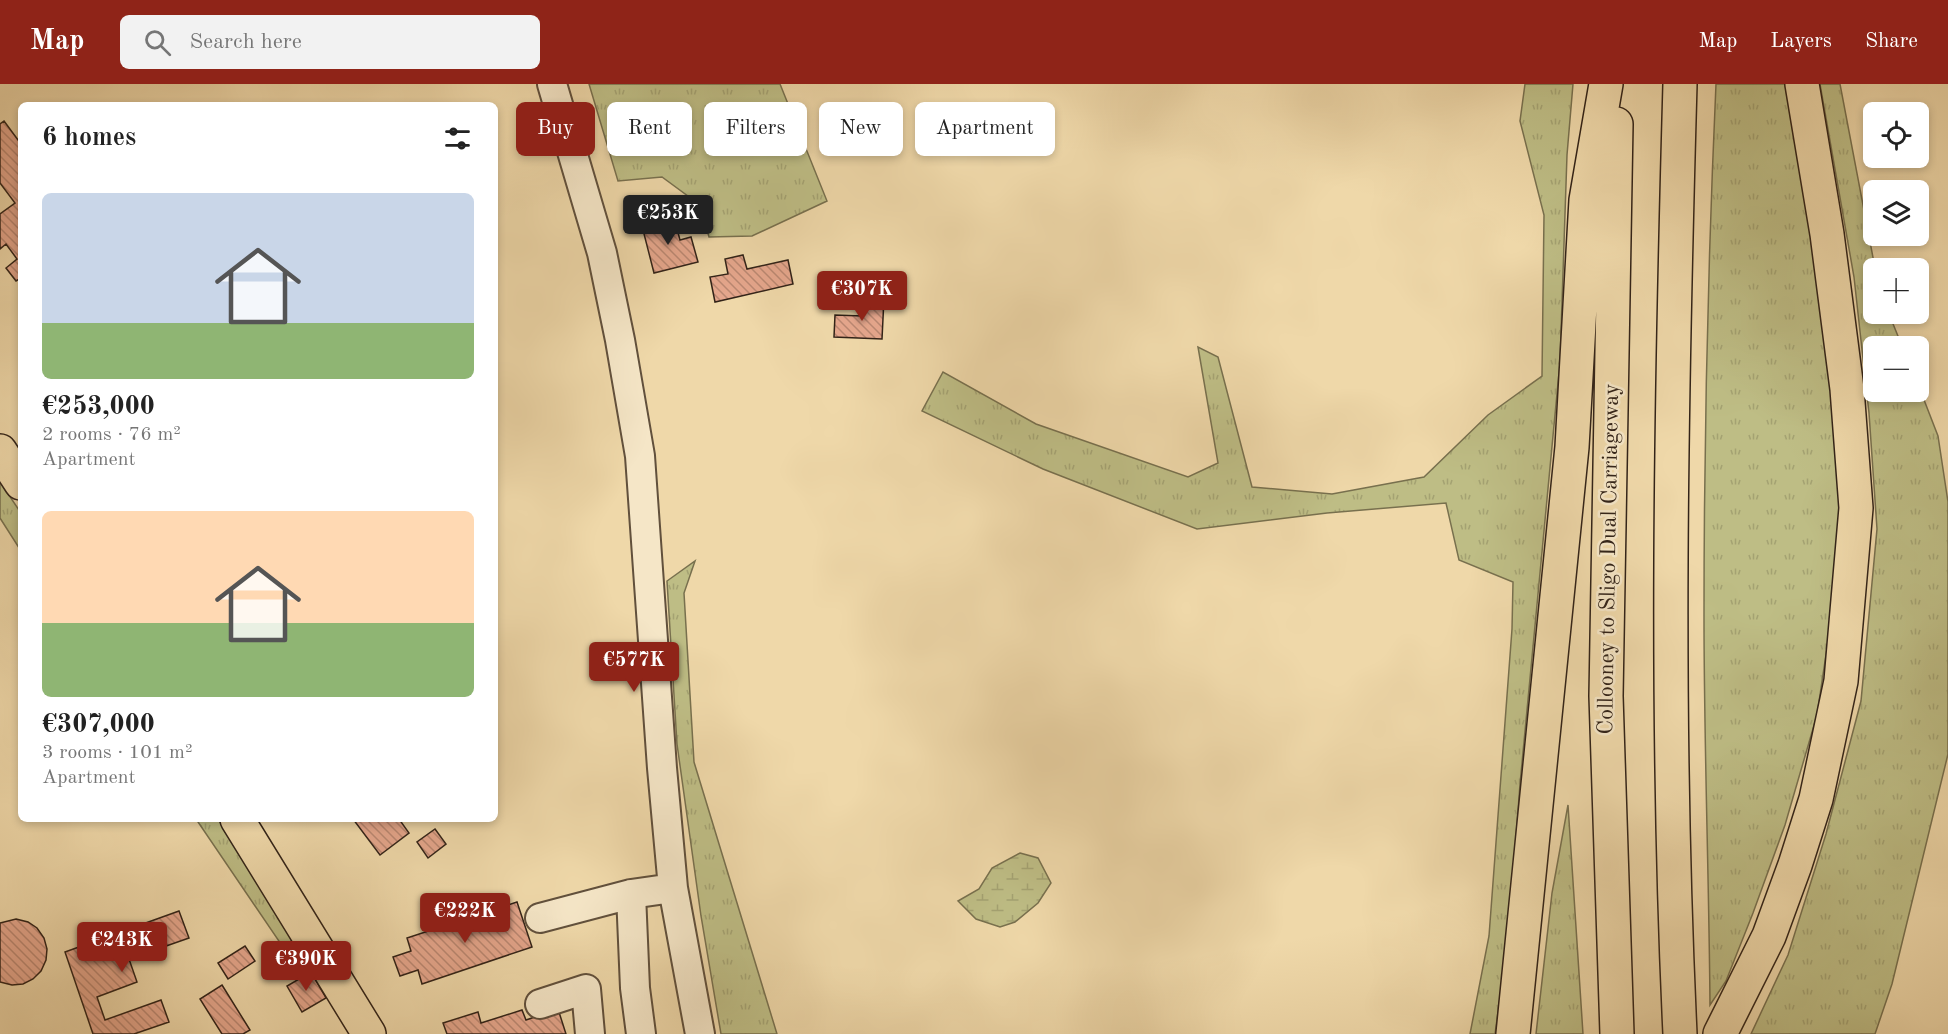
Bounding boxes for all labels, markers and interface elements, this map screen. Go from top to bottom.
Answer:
search box [120,15,540,69]
icon: search [141,26,174,59]
text: Map [30,28,84,56]
text: Search here [189,31,302,53]
text: Map [1698,31,1737,52]
text: Layers [1770,31,1832,52]
text: Share [1865,31,1918,52]
chip: Buy [516,102,595,156]
chip: Rent [607,102,692,156]
chip: Filters [704,102,807,156]
chip: New [819,102,903,156]
chip: Apartment [915,102,1055,156]
map controls [1863,102,1929,402]
button: locate [1863,102,1929,168]
icon: filters [441,122,474,155]
text: 6 homes [42,125,136,151]
button: layers [1863,180,1929,246]
pin: €253K [626,195,710,246]
text: €253K [637,204,699,224]
icon: home [204,232,312,340]
button: + [1863,258,1929,324]
pin: €307K [820,271,904,322]
text: €307K [831,280,893,300]
button: − [1863,336,1929,402]
street label: Collooney to Sligo Dual Carriageway [1595,383,1623,735]
text: €253,000 [42,394,155,420]
text: 2 rooms · 76 m² [42,425,181,445]
text: Apartment [42,450,136,470]
icon: home [204,550,312,658]
pin: €577K [592,642,676,693]
text: €577K [603,651,665,671]
text: €307,000 [42,712,155,738]
text: 3 rooms · 101 m² [42,743,192,763]
text: Apartment [42,768,136,788]
pin: €222K [423,893,507,944]
text: €222K [434,902,496,922]
pin: €243K [80,922,164,973]
text: €243K [91,931,153,951]
pin: €390K [264,941,348,992]
text: €390K [275,950,337,970]

